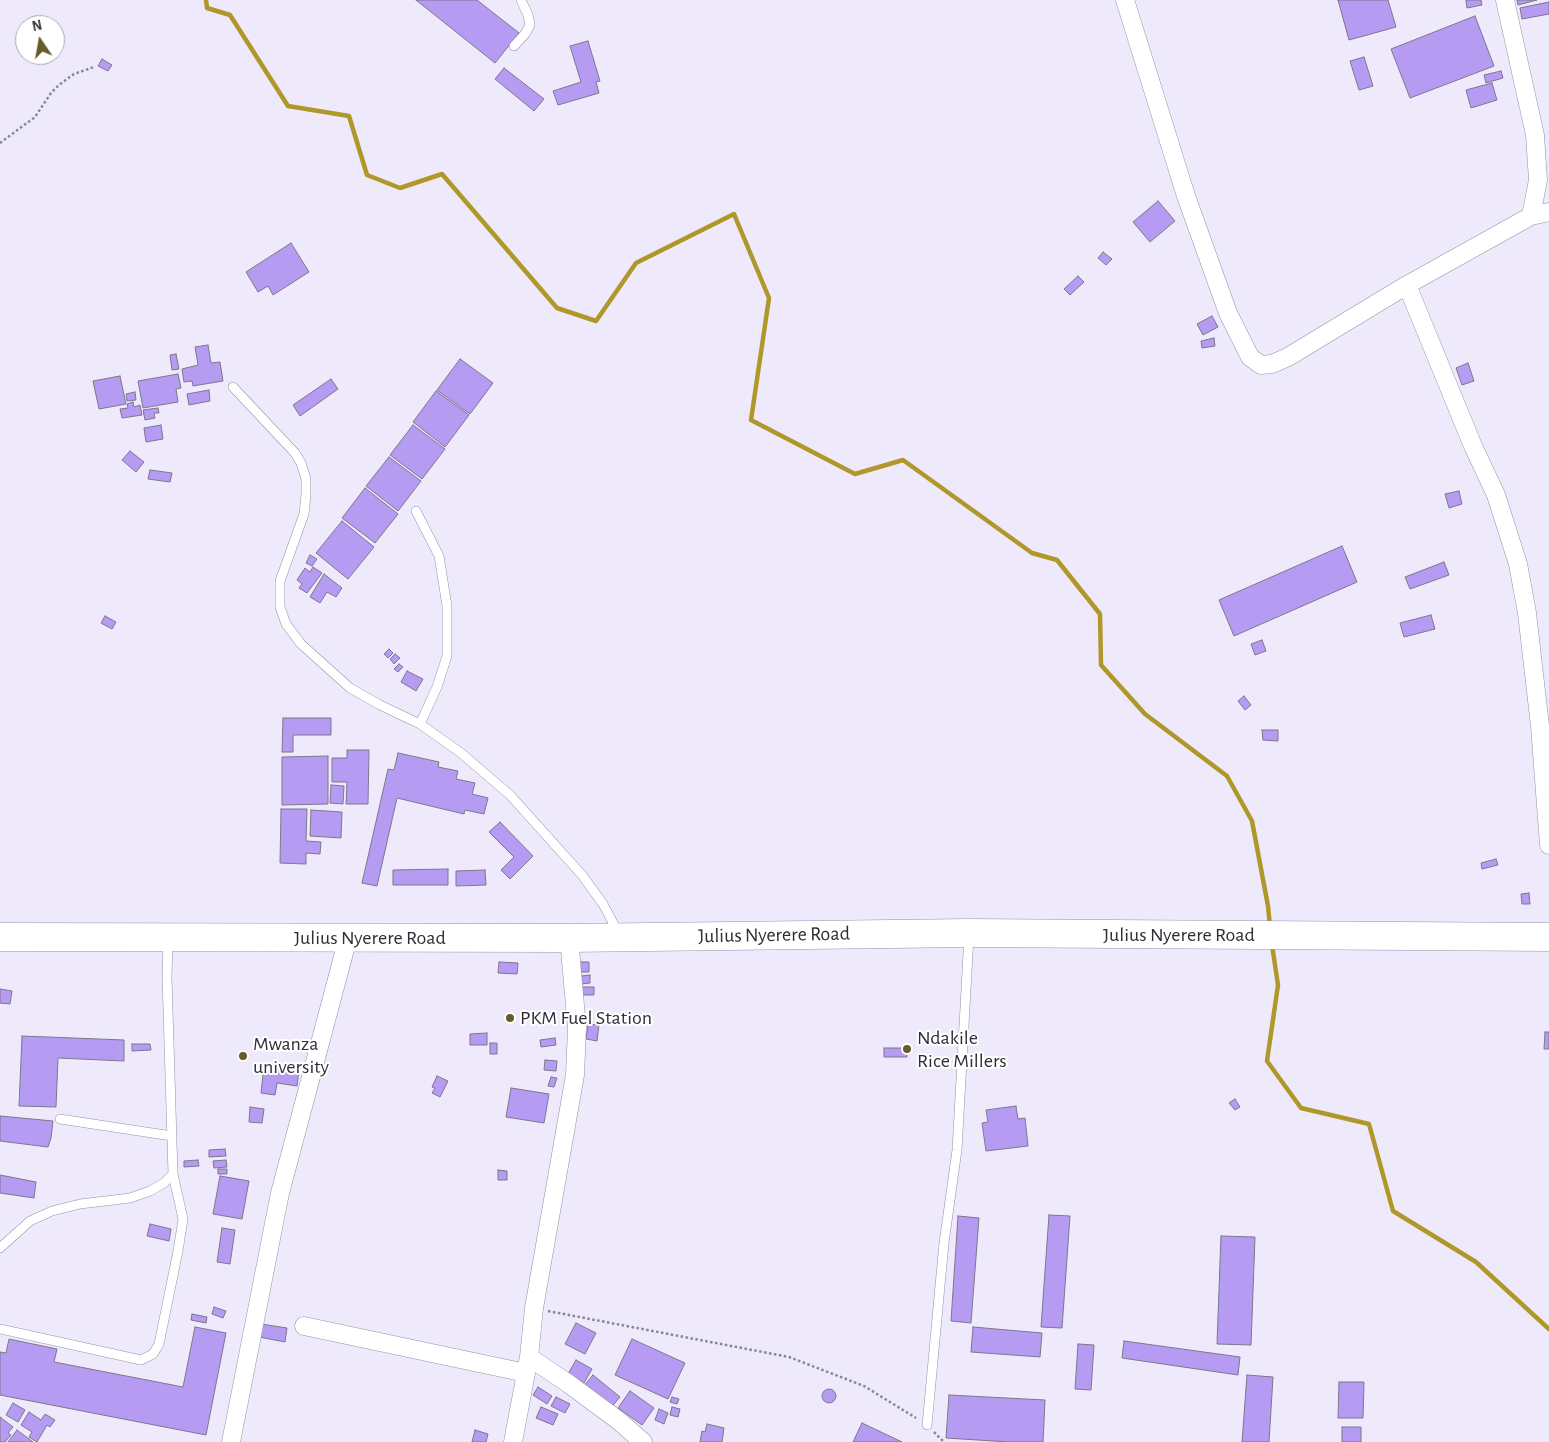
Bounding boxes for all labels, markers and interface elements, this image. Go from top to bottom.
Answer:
north arrow [15,15,65,65]
text: N [31,18,43,34]
street label: Julius Nyerere Road [698,922,850,948]
street label: Julius Nyerere Road [1103,923,1255,947]
street label: Julius Nyerere Road [294,926,446,950]
place label: PKM Fuel Station [520,1006,652,1030]
marker: PKM Fuel Station [504,1012,516,1024]
place label: Ndakile Rice Millers [917,1026,1007,1073]
place label: Mwanza university [253,1032,329,1079]
marker: Ndakile Rice Millers [901,1043,913,1055]
marker: Mwanza university [237,1050,249,1062]

